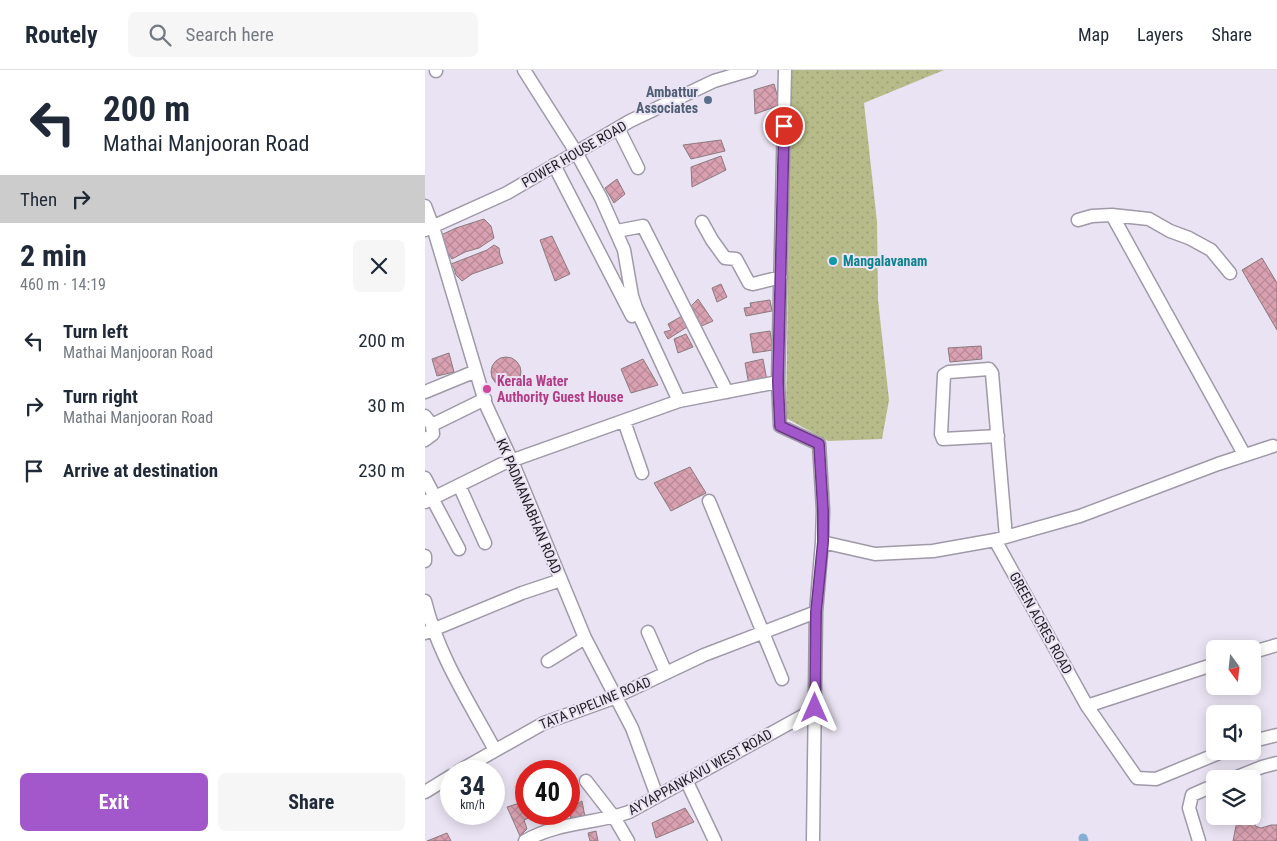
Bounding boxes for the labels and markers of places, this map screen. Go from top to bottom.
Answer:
place label: Ambattur Associates [636,84,698,116]
marker: Ambattur Associates [702,94,714,106]
pin [763,105,805,147]
place label: Mangalavanam [843,253,927,269]
marker: Mangalavanam [827,255,839,267]
place label: Kerala Water Authority Guest House [497,373,624,405]
marker: Kerala Water Authority Guest House [481,383,493,395]

